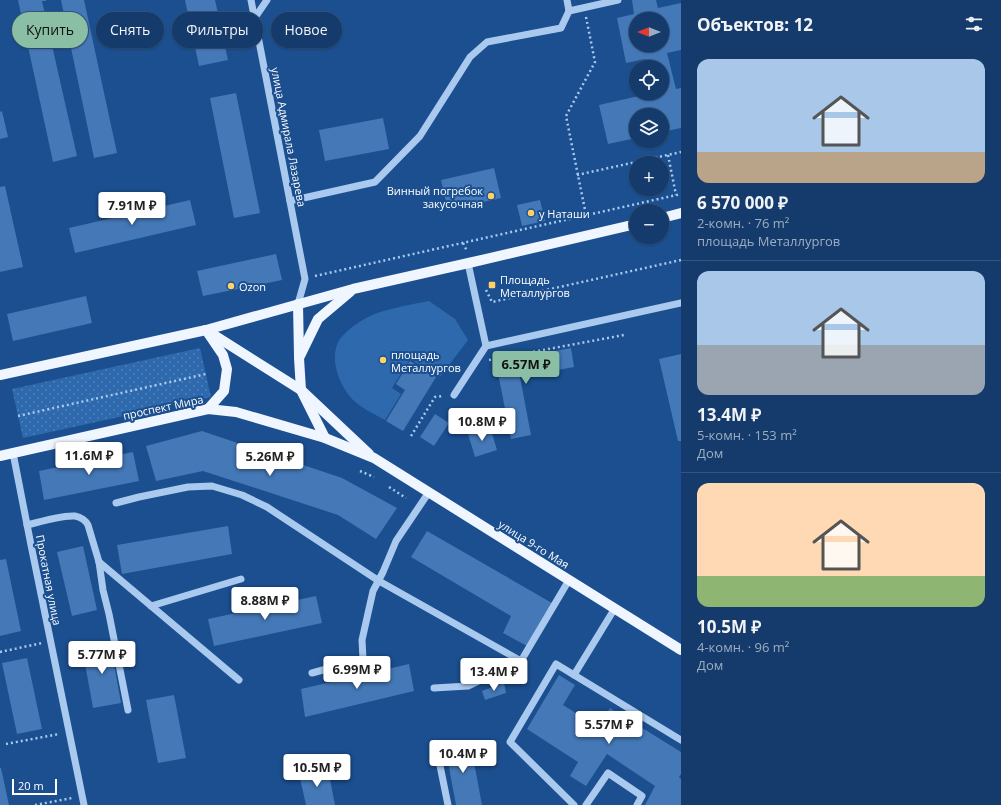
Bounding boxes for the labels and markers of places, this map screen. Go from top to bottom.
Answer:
place label: Винный погребок закусочная [387,183,483,211]
marker: Винный погребок закусочная [486,191,496,201]
pin: 7.91M ₽ [95,192,169,226]
place label: у Наташи [539,206,590,221]
marker: у Наташи [526,208,536,218]
place label: Площадь Металлургов [500,272,570,300]
place label: Ozon [239,279,266,294]
marker: Площадь Металлургов [487,280,497,290]
marker: Ozon [226,281,236,291]
place label: площадь Металлургов [391,347,461,375]
pin: 6.57M ₽ [489,351,563,385]
marker: площадь Металлургов [378,355,388,365]
pin: 10.8M ₽ [445,408,519,442]
pin: 11.6M ₽ [52,442,126,476]
pin: 5.26M ₽ [233,443,307,477]
pin: 8.88M ₽ [228,587,302,621]
pin: 5.77M ₽ [65,641,139,675]
pin: 6.99M ₽ [320,656,394,690]
pin: 13.4M ₽ [457,658,531,692]
pin: 5.57M ₽ [572,711,646,745]
pin: 10.4M ₽ [426,740,500,774]
pin: 10.5M ₽ [280,754,354,788]

